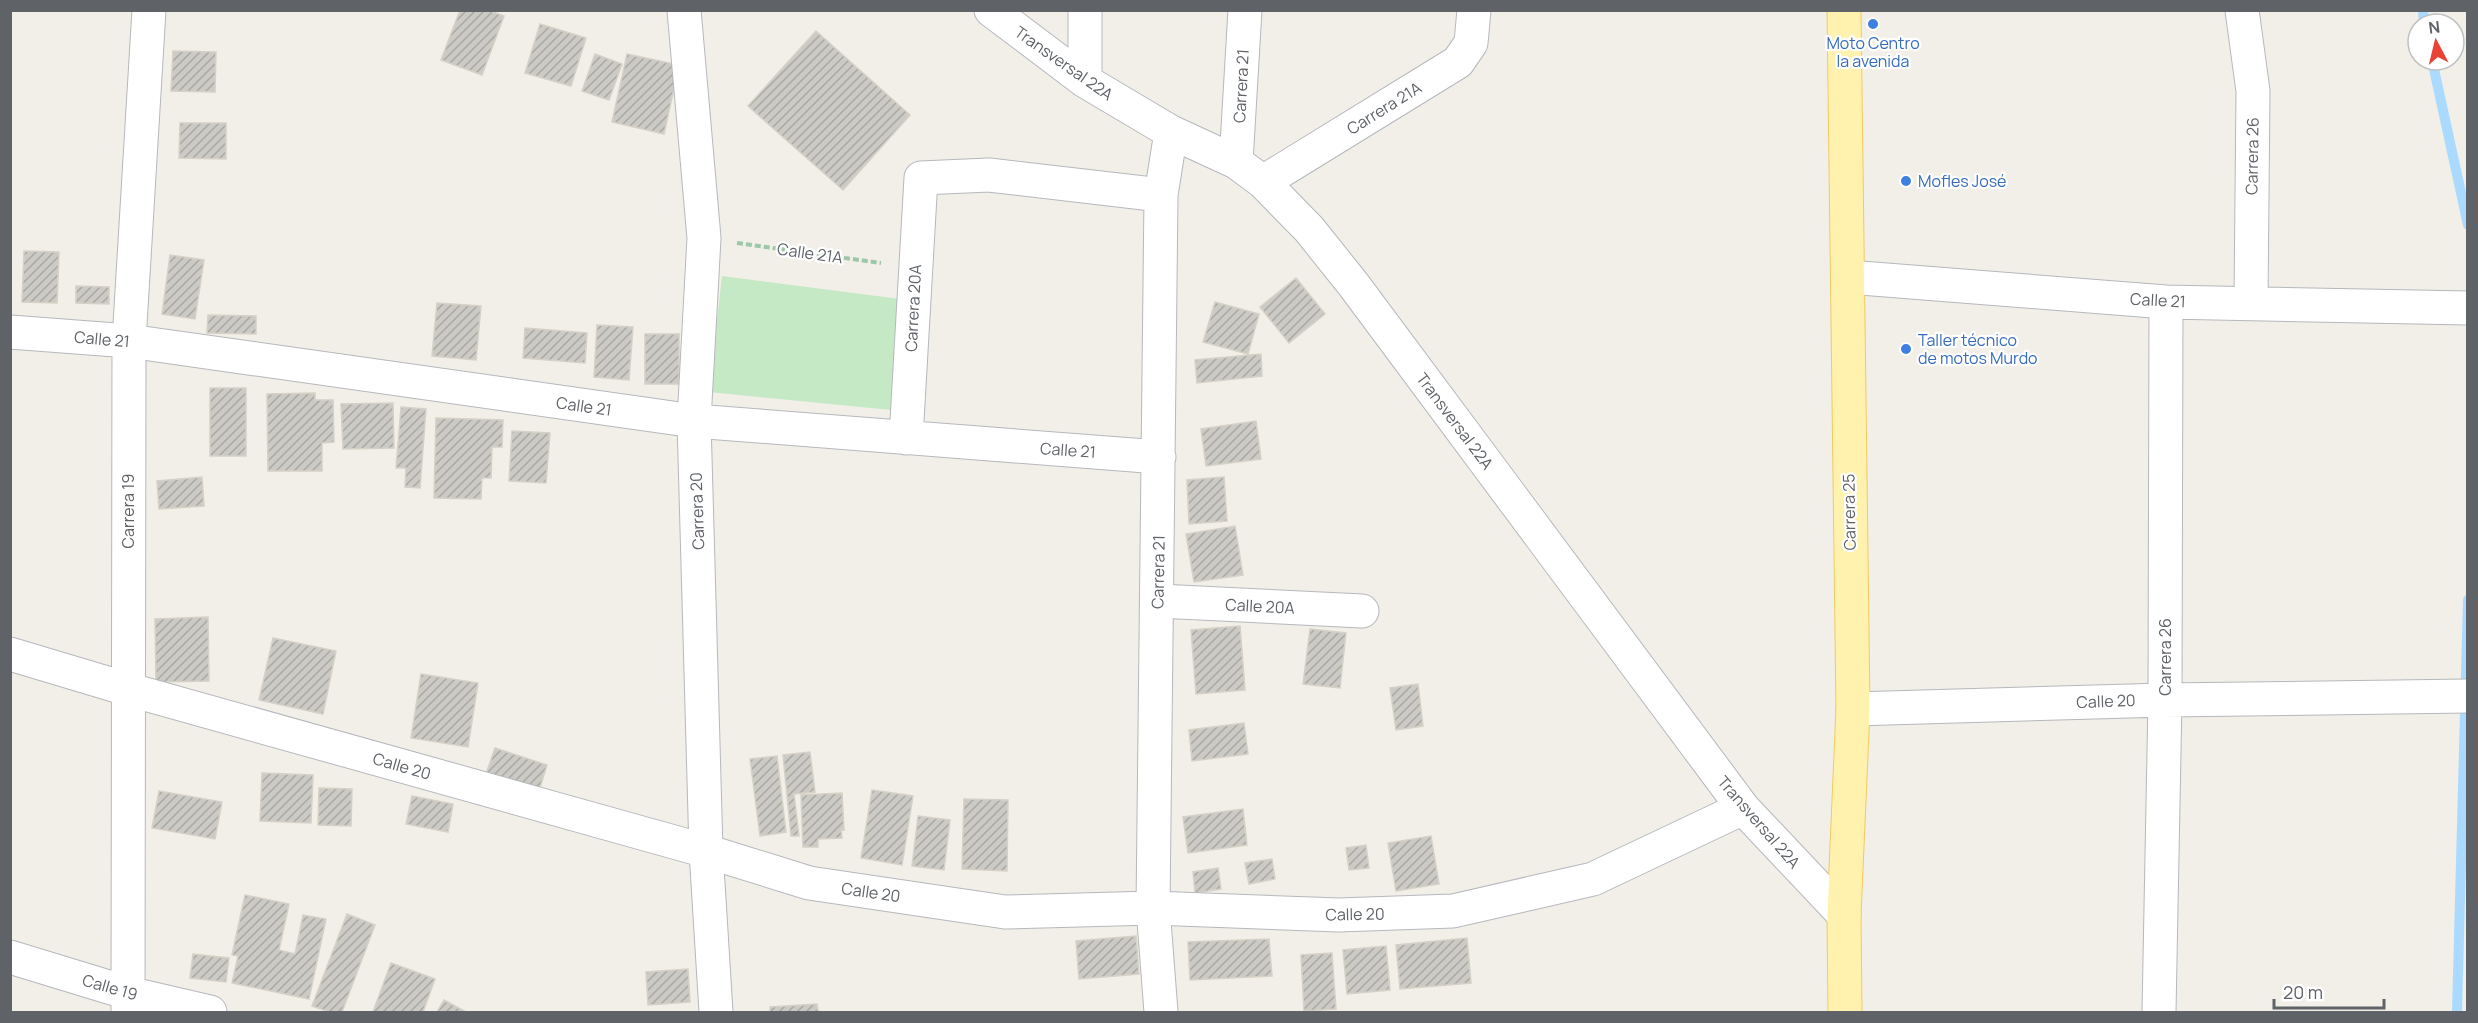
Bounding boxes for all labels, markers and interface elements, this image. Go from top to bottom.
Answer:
north arrow [2406,12,2466,72]
text: N [2427,15,2441,39]
marker: Moto Centro la avenida [1866,17,1880,31]
street label: Transversal 22A [1010,21,1118,105]
place label: Moto Centro la avenida [1826,32,1920,72]
street label: Carrera 21 [1228,48,1254,124]
street label: Carrera 21A [1343,76,1425,140]
street label: Carrera 26 [2240,117,2264,195]
place label: Mofles José [1918,170,2006,192]
marker: Mofles José [1899,174,1913,188]
street label: Calle 21A [776,238,844,268]
street label: Carrera 20A [900,264,926,352]
street label: Calle 21 [2130,288,2186,312]
street label: Calle 21 [73,326,131,352]
place label: Taller técnico de motos Murdo [1918,329,2038,369]
marker: Taller técnico de motos Murdo [1899,342,1913,356]
street label: Transversal 22A [1411,368,1499,474]
street label: Calle 21 [555,391,613,421]
street label: Calle 21 [1039,437,1097,463]
street label: Carrera 20 [685,472,709,550]
street label: Carrera 25 [1837,473,1861,551]
street label: Carrera 19 [117,474,139,548]
street label: Carrera 21 [1146,535,1170,609]
street label: Calle 20A [1225,593,1295,619]
street label: Carrera 26 [2154,618,2176,696]
street label: Calle 20 [2076,689,2136,713]
street label: Calle 20 [370,747,434,785]
street label: Transversal 22A [1713,771,1805,873]
street label: Calle 20 [840,877,902,907]
street label: Calle 20 [1325,902,1385,926]
street label: Calle 19 [80,969,140,1005]
scale bar [2274,972,2384,1010]
text: 20 m [2283,980,2323,1004]

